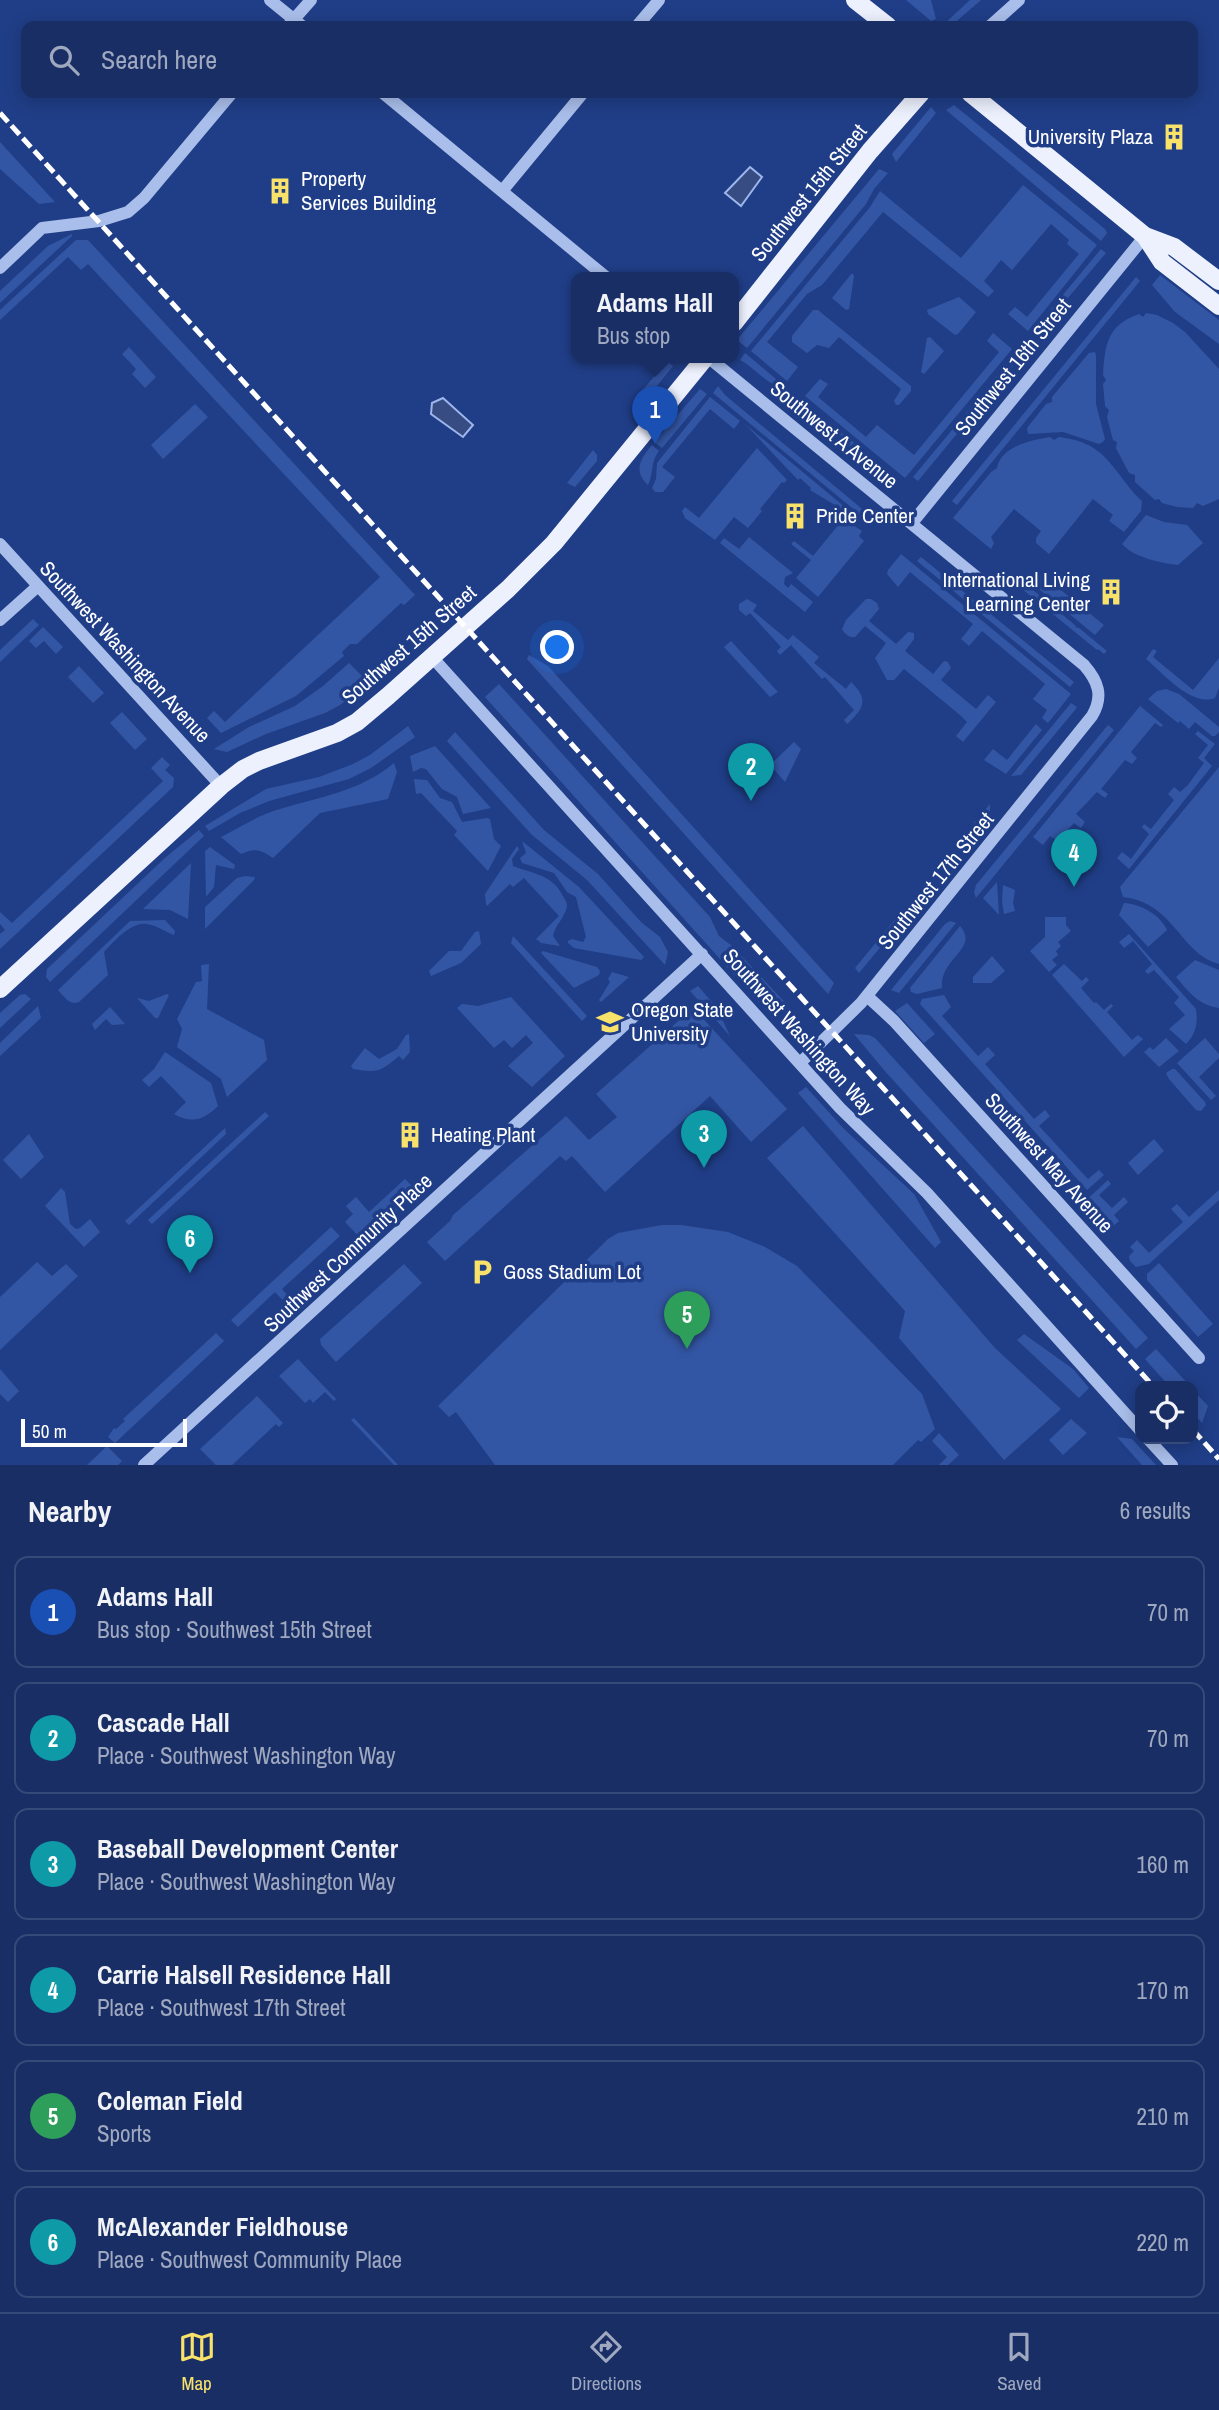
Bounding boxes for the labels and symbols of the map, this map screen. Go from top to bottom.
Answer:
street label: Southwest 15th Street [744,118,873,268]
place label: University Plaza [1028,122,1153,151]
building icon: University Plaza [1159,122,1189,152]
place label: Property Services Building [301,164,436,217]
building icon: Property Services Building [265,176,295,206]
street label: Southwest 16th Street [948,292,1077,442]
street label: Southwest A Avenue [764,374,904,495]
pin: 1 [632,386,678,444]
building icon: Pride Center [780,501,810,531]
place label: Pride Center [816,501,914,530]
street label: Southwest Washington Avenue [33,555,217,749]
place label: International Living Learning Center [943,565,1090,618]
building icon: International Living Learning Center [1096,577,1126,607]
street label: Southwest 15th Street [335,578,482,711]
your location [540,630,574,664]
pin: 2 [728,743,774,801]
street label: Southwest 17th Street [871,806,1000,956]
pin: 4 [1051,829,1097,887]
street label: Southwest Washington Way [717,942,882,1122]
place label: Oregon State University [631,995,733,1048]
school or university icon: Oregon State University [595,1007,625,1037]
street label: Southwest May Avenue [978,1086,1120,1239]
pin: 3 [681,1110,727,1168]
building icon: Heating Plant [395,1120,425,1150]
place label: Heating Plant [431,1120,536,1149]
street label: Southwest Community Place [257,1167,438,1339]
pin: 6 [167,1215,213,1273]
parking icon: Goss Stadium Lot [467,1257,497,1287]
place label: Goss Stadium Lot [503,1257,641,1286]
pin: 5 [664,1291,710,1349]
scale bar [21,1416,187,1448]

